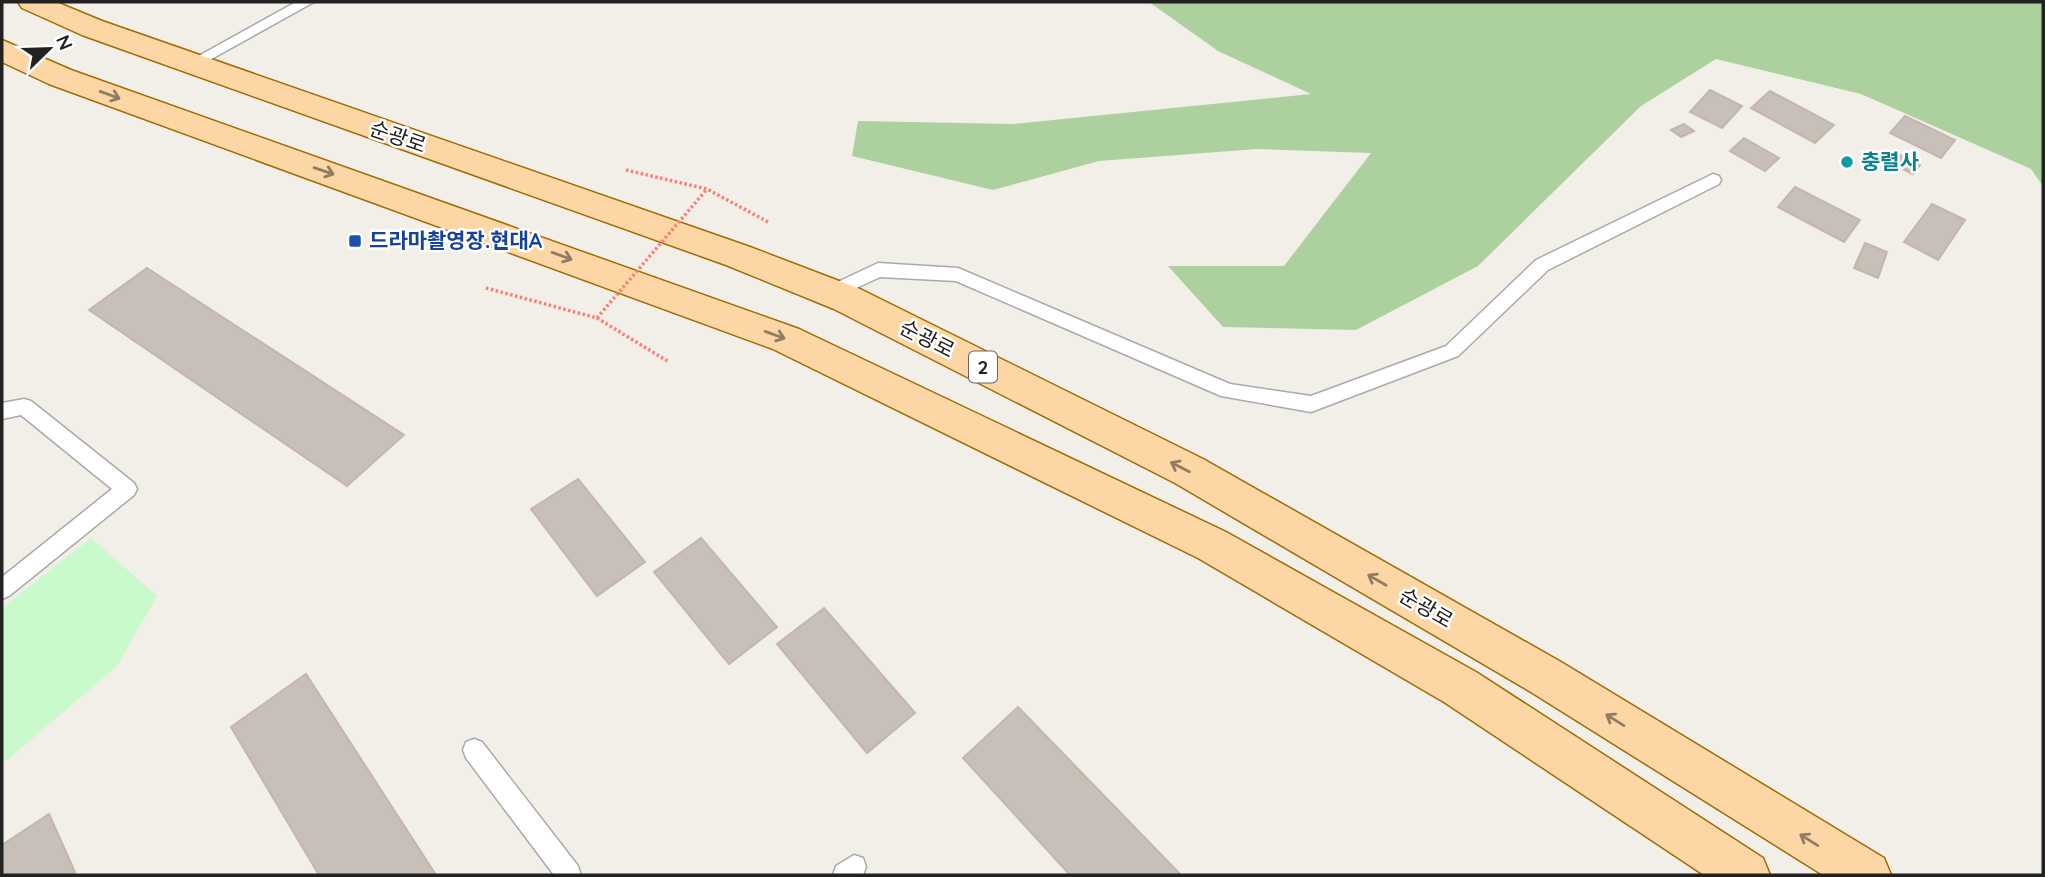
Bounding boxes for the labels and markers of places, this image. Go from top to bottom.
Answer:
place label: 충렬사 [1861,148,1919,174]
marker: 충렬사 [1839,154,1855,170]
place label: 드라마촬영장.현대A [369,227,543,253]
marker: 드라마촬영장.현대A [347,233,363,249]

